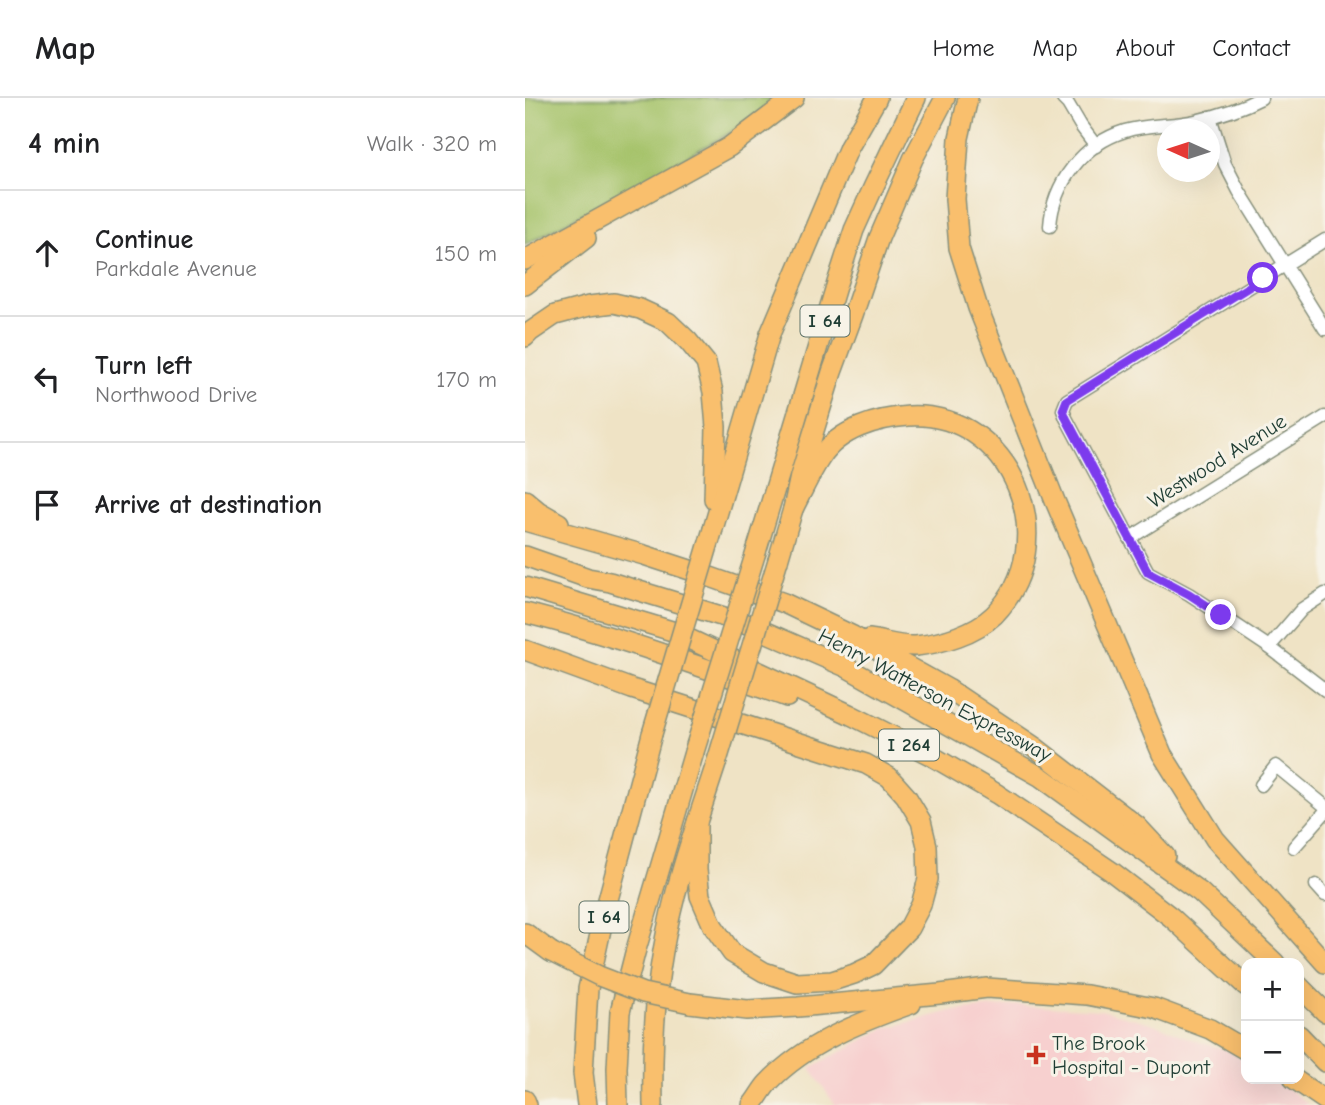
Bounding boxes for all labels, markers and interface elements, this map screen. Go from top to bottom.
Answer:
text: Map [35,29,96,67]
text: Home [933,34,994,62]
text: Map [1032,34,1078,62]
text: About [1116,34,1174,62]
text: Contact [1212,34,1290,62]
north arrow [1157,119,1220,182]
text: 4 min [28,126,100,161]
text: Walk · 320 m [367,130,497,157]
text: Continue [95,225,193,255]
icon: ahead [28,234,66,272]
text: 150 m [435,240,497,267]
text: Parkdale Avenue [95,255,257,282]
route start [1247,262,1278,293]
road number: I 64 [801,306,849,336]
text: Turn left [95,351,192,381]
icon: left [28,360,66,398]
text: 170 m [436,366,497,393]
text: Northwood Drive [95,381,257,408]
street label: Westwood Avenue [1143,409,1291,513]
icon: arrive [28,486,66,524]
text: Arrive at destination [95,490,322,520]
route end [1205,599,1236,630]
street label: Henry Watterson Expressway [814,623,1056,767]
road number: I 264 [879,730,939,760]
road number: I 64 [580,902,629,932]
map controls [1241,958,1304,1084]
button: + [1241,958,1304,1021]
button: − [1241,1021,1304,1084]
place label: The Brook Hospital - Dupont [1052,1031,1211,1079]
marker: The Brook Hospital - Dupont [1026,1045,1046,1065]

